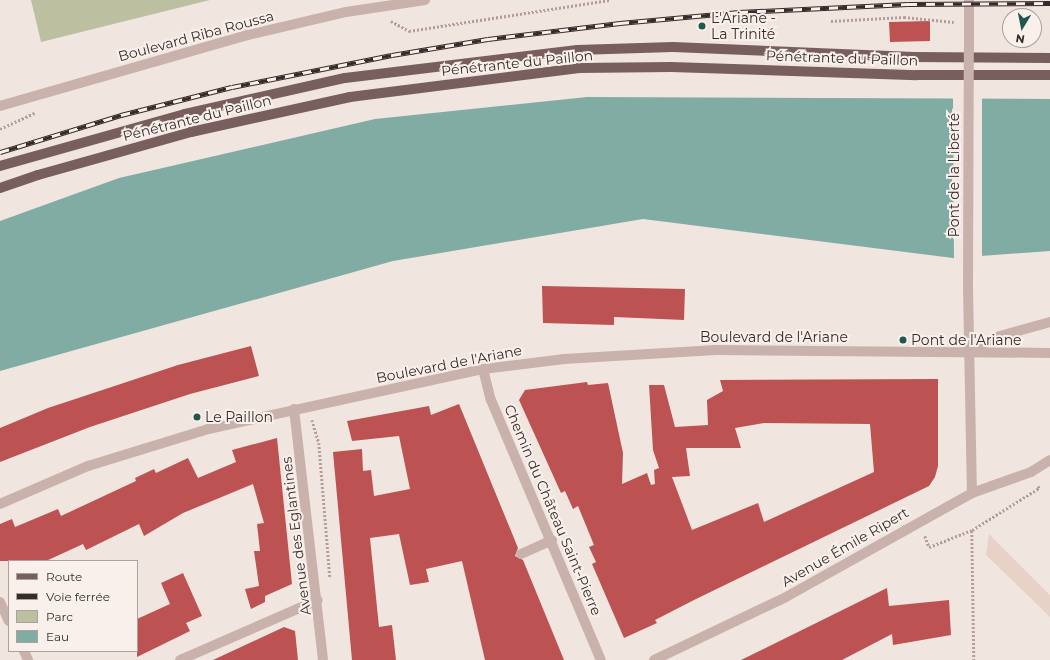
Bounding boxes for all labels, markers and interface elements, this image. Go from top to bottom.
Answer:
street label: Boulevard Riba Roussa [116,7,276,65]
north arrow [1002,8,1042,48]
place label: L'Ariane - La Trinité [711,10,776,42]
marker: L'Ariane - La Trinité [696,20,708,32]
text: N [1015,31,1026,46]
street label: Pénétrante du Paillon [440,47,594,79]
street label: Pénétrante du Paillon [766,47,918,69]
street label: Pénétrante du Paillon [121,91,273,145]
street label: Pont de la Liberté [946,113,962,237]
street label: Boulevard de l'Ariane [700,329,848,345]
place label: Pont de l'Ariane [911,332,1022,348]
marker: Pont de l'Ariane [898,335,908,345]
street label: Boulevard de l'Ariane [375,342,523,386]
street label: Chemin du Château Saint-Pierre [501,402,605,618]
place label: Le Paillon [205,409,273,425]
marker: Le Paillon [192,412,202,422]
street label: Avenue des Eglantines [278,456,314,616]
street label: Avenue Émile Ripert [779,504,911,590]
legend [8,560,138,652]
text: Route [46,569,82,584]
text: Voie ferrée [46,589,110,604]
text: Parc [46,609,73,624]
text: Eau [46,629,69,644]

